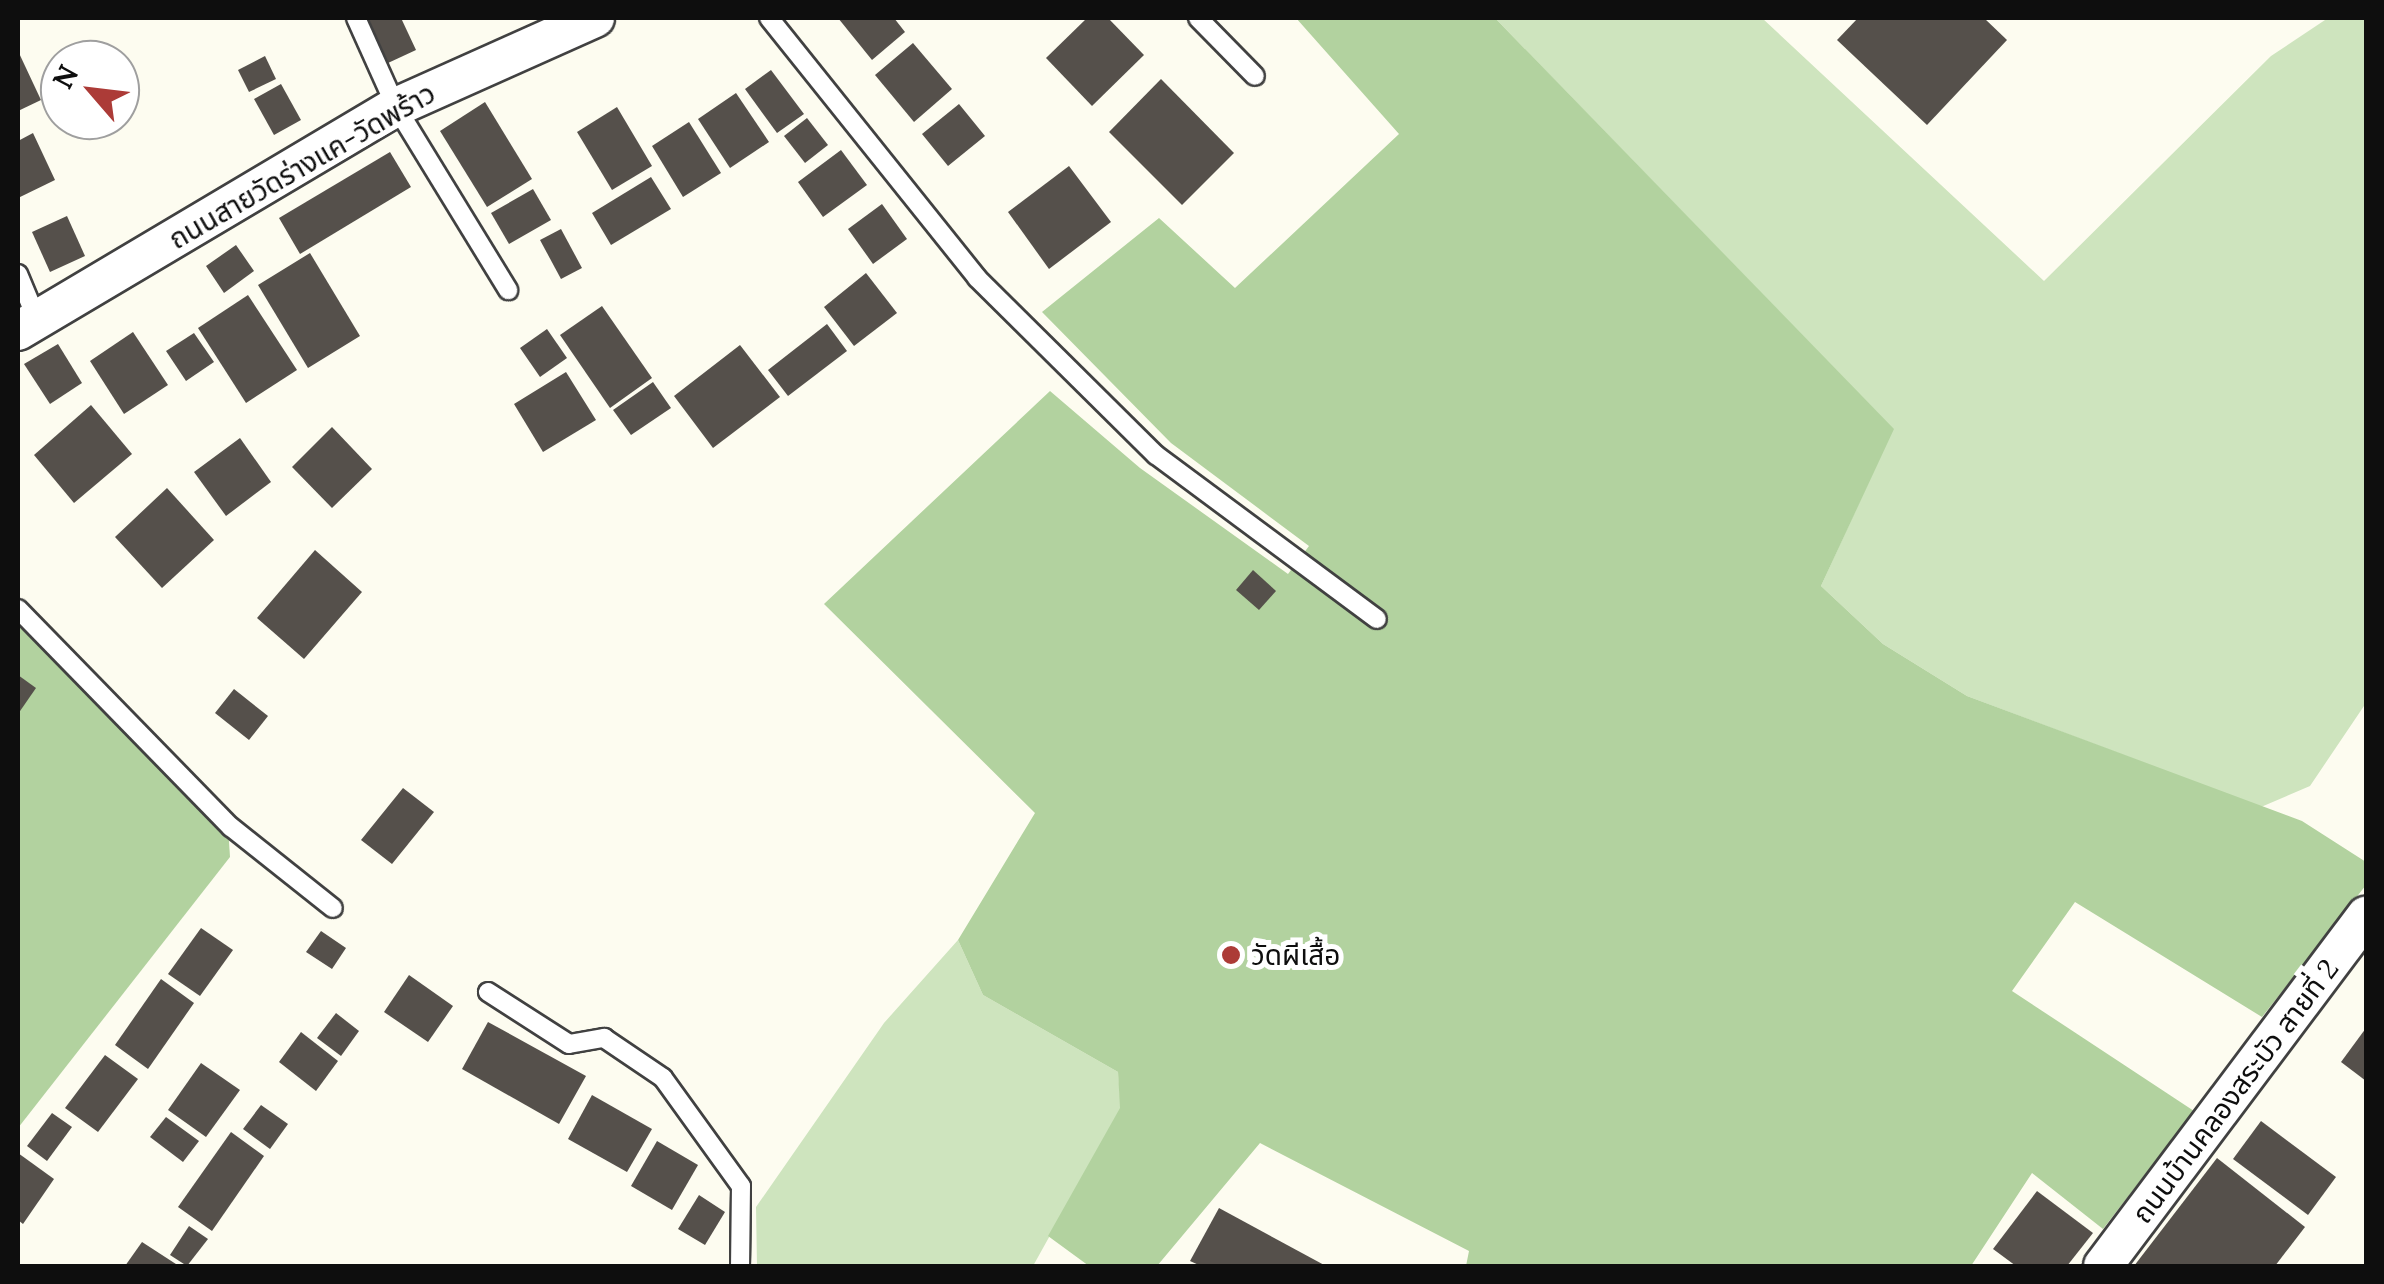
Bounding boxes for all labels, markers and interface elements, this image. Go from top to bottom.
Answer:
north arrow [40,40,140,140]
text: N [44,59,86,95]
street label: ถนนสายวัดร่างแค-วัดพร้าว [163,76,441,256]
place label: วัดผีเสื้อ [1251,938,1340,972]
marker: วัดผีเสื้อ [1220,944,1242,966]
street label: ถนนบ้านคลองสระบัว สายที่ 2 [2125,952,2345,1230]

